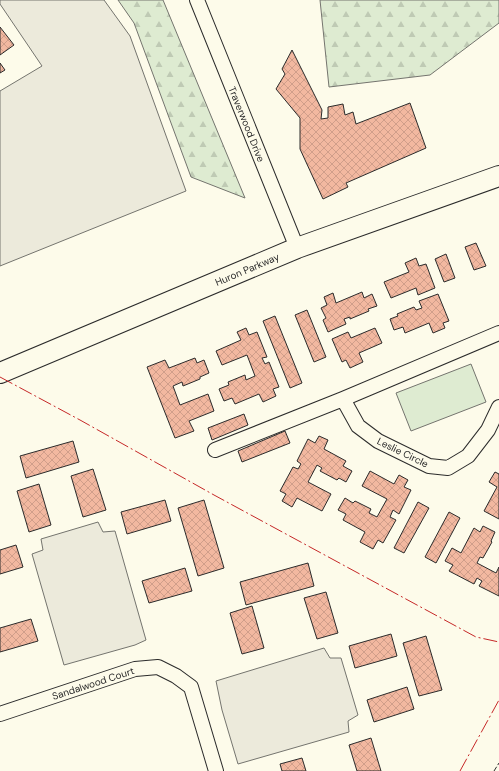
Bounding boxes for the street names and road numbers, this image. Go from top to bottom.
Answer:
street label: Traverwood Drive [225,85,268,164]
street label: Huron Parkway [213,250,282,289]
street label: Leslie Circle [375,434,431,471]
street label: Sandalwood Court [50,664,136,703]

